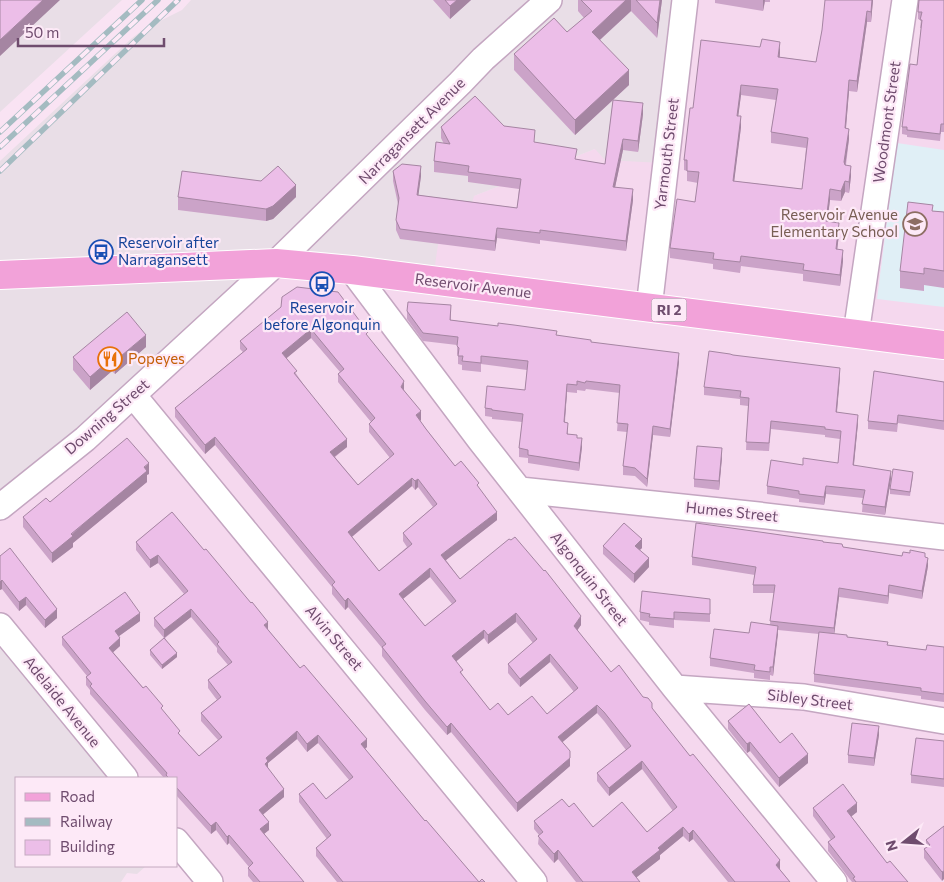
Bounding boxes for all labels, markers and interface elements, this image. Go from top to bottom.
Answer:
scale bar [18,15,164,47]
text: 50 m [25,23,59,41]
street label: Woodmont Street [869,60,903,184]
street label: Narragansett Avenue [354,73,468,187]
street label: Yarmouth Street [650,97,682,211]
place label: Reservoir Avenue Elementary School [771,205,898,240]
school or university icon: Reservoir Avenue Elementary School [902,211,928,237]
place label: Reservoir after Narragansett [118,233,219,268]
bus stop icon: Reservoir after Narragansett [88,239,114,265]
street label: Reservoir Avenue [414,269,533,301]
bus stop icon: Reservoir before Algonquin [309,271,335,297]
place label: Reservoir before Algonquin [263,298,381,333]
road number: RI 2 [652,298,686,322]
restaurant icon: Popeyes [97,346,123,372]
place label: Popeyes [128,349,185,367]
street label: Downing Street [60,375,152,458]
street label: Humes Street [685,497,779,525]
street label: Algonquin Street [547,528,632,629]
street label: Alvin Street [302,601,367,674]
street label: Adelaide Avenue [21,652,105,750]
street label: Sibley Street [766,685,854,713]
legend [15,777,178,867]
text: Road [60,787,95,805]
text: Railway [60,812,113,830]
north arrow [879,817,929,867]
text: Building [60,837,115,855]
text: N [881,838,901,853]

